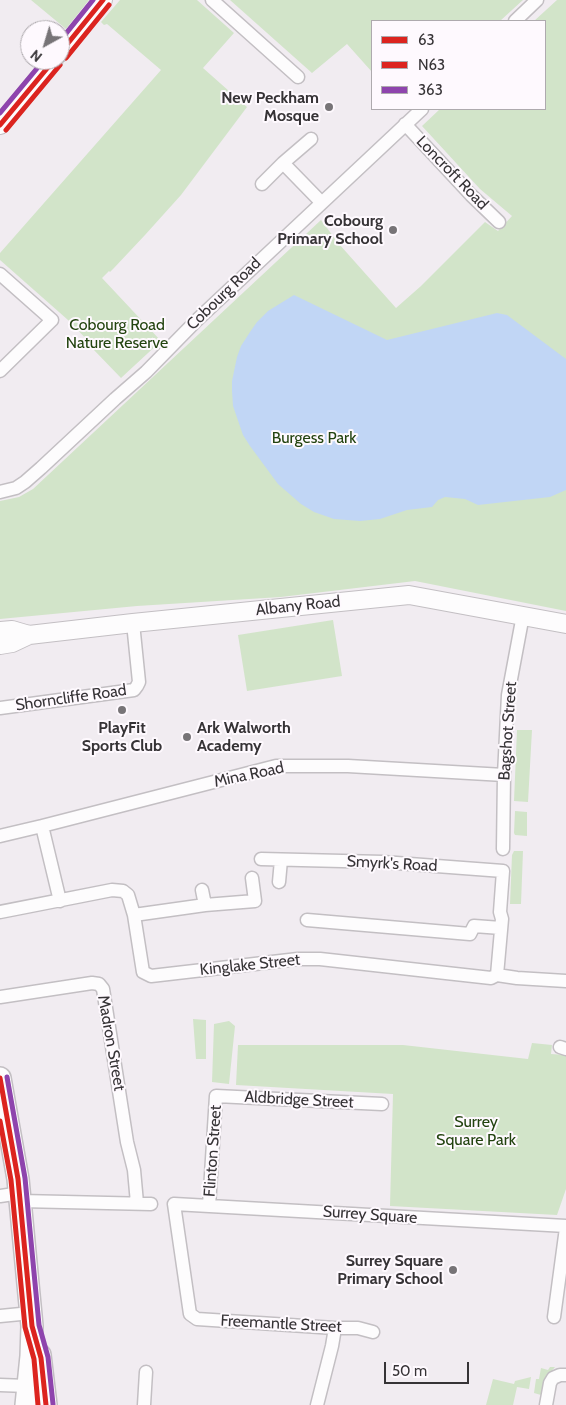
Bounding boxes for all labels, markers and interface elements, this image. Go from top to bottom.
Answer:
north arrow [20,20,70,70]
legend [371,20,546,110]
text: 63 [418,31,435,49]
text: N [27,46,46,66]
text: N63 [418,56,445,74]
text: 363 [418,81,443,99]
place label: New Peckham Mosque [221,88,319,126]
marker: New Peckham Mosque [323,101,335,113]
street label: Loncroft Road [412,132,492,214]
place label: Cobourg Primary School [277,211,383,249]
marker: Cobourg Primary School [387,224,399,236]
street label: Cobourg Road [183,254,265,334]
park label: Cobourg Road Nature Reserve [66,315,168,353]
park label: Burgess Park [272,428,356,448]
street label: Albany Road [255,592,341,620]
street label: Shorncliffe Road [14,681,128,715]
street label: Bagshot Street [495,681,521,781]
marker: PlayFit Sports Club [116,704,128,716]
place label: PlayFit Sports Club [82,718,162,756]
place label: Ark Walworth Academy [197,718,291,756]
marker: Ark Walworth Academy [181,731,193,743]
street label: Mina Road [212,758,286,792]
street label: Smyrk's Road [346,852,438,876]
street label: Kinglake Street [199,950,301,980]
street label: Madron Street [93,994,129,1092]
street label: Aldbridge Street [244,1088,354,1112]
street label: Flinton Street [200,1104,226,1198]
park label: Surrey Square Park [436,1112,516,1150]
street label: Surrey Square [322,1202,418,1228]
place label: Surrey Square Primary School [337,1251,443,1289]
marker: Surrey Square Primary School [447,1264,459,1276]
street label: Freemantle Street [220,1311,342,1337]
scale bar [386,1352,471,1384]
text: 50 m [392,1362,427,1380]

